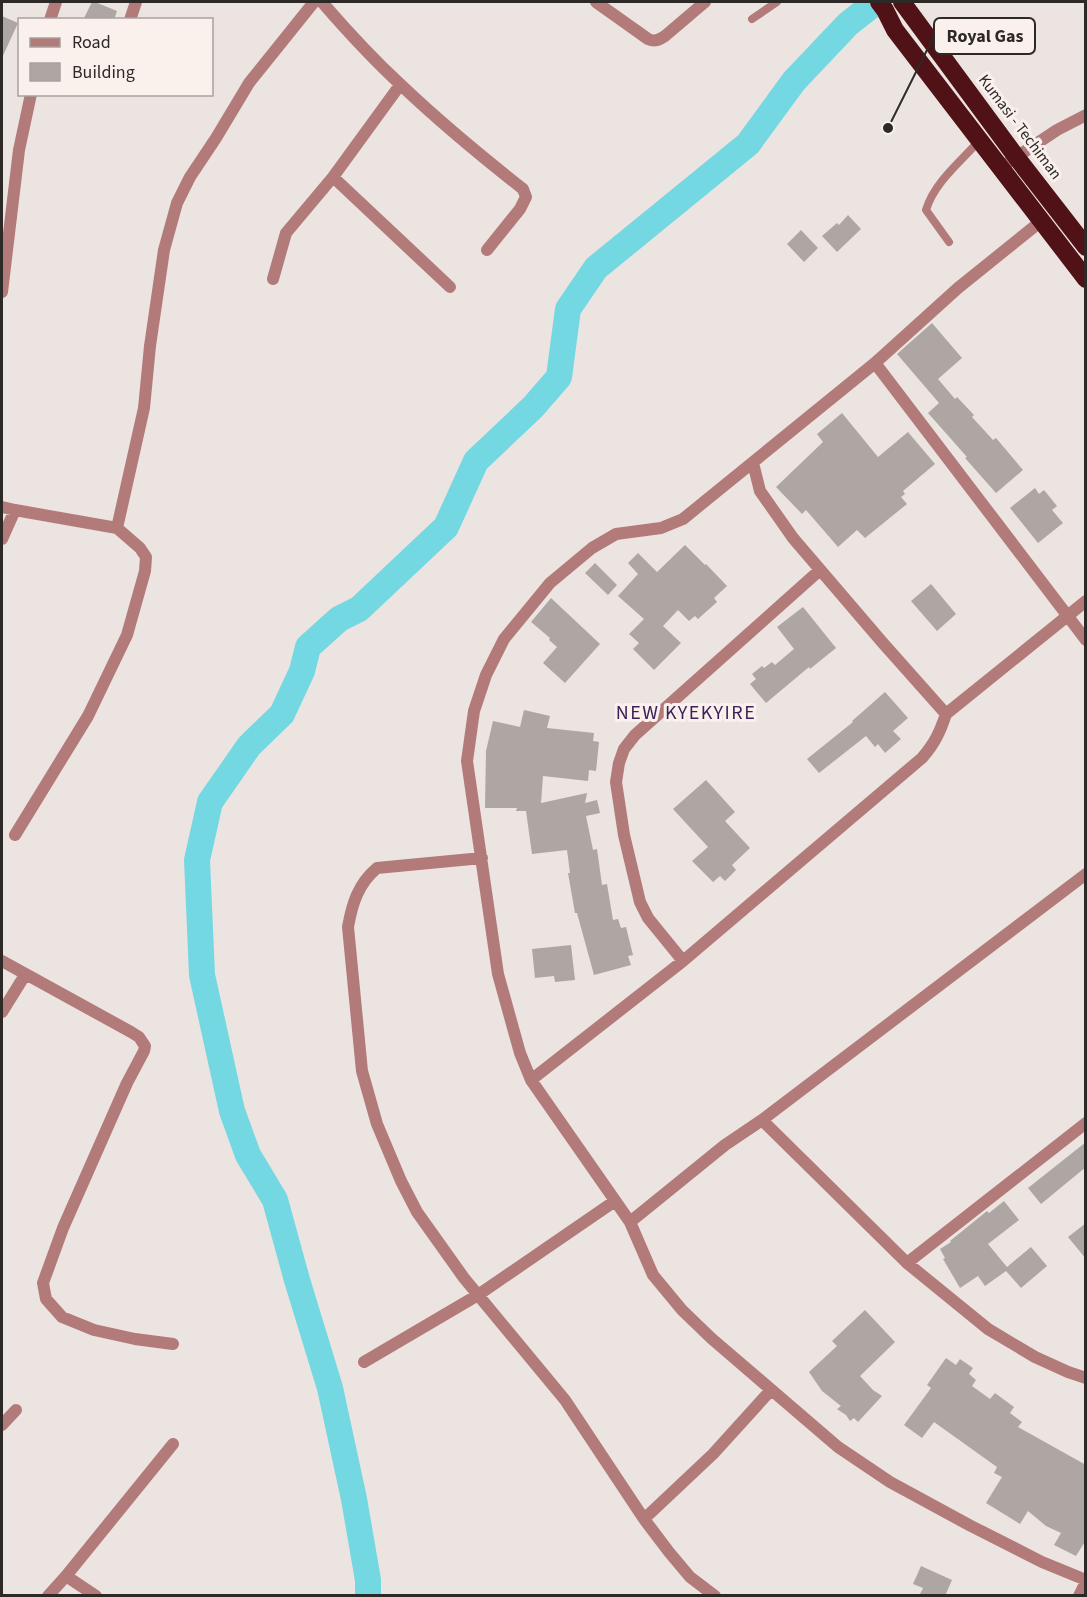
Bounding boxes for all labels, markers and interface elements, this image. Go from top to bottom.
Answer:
legend [18,18,213,96]
callout: Royal Gas [934,18,1035,54]
text: Royal Gas [947,24,1023,49]
text: Road [72,30,111,55]
text: Building [72,60,135,85]
street label: Kumasi - Techiman [973,70,1067,184]
district label: NEW KYEKYIRE [616,699,756,727]

